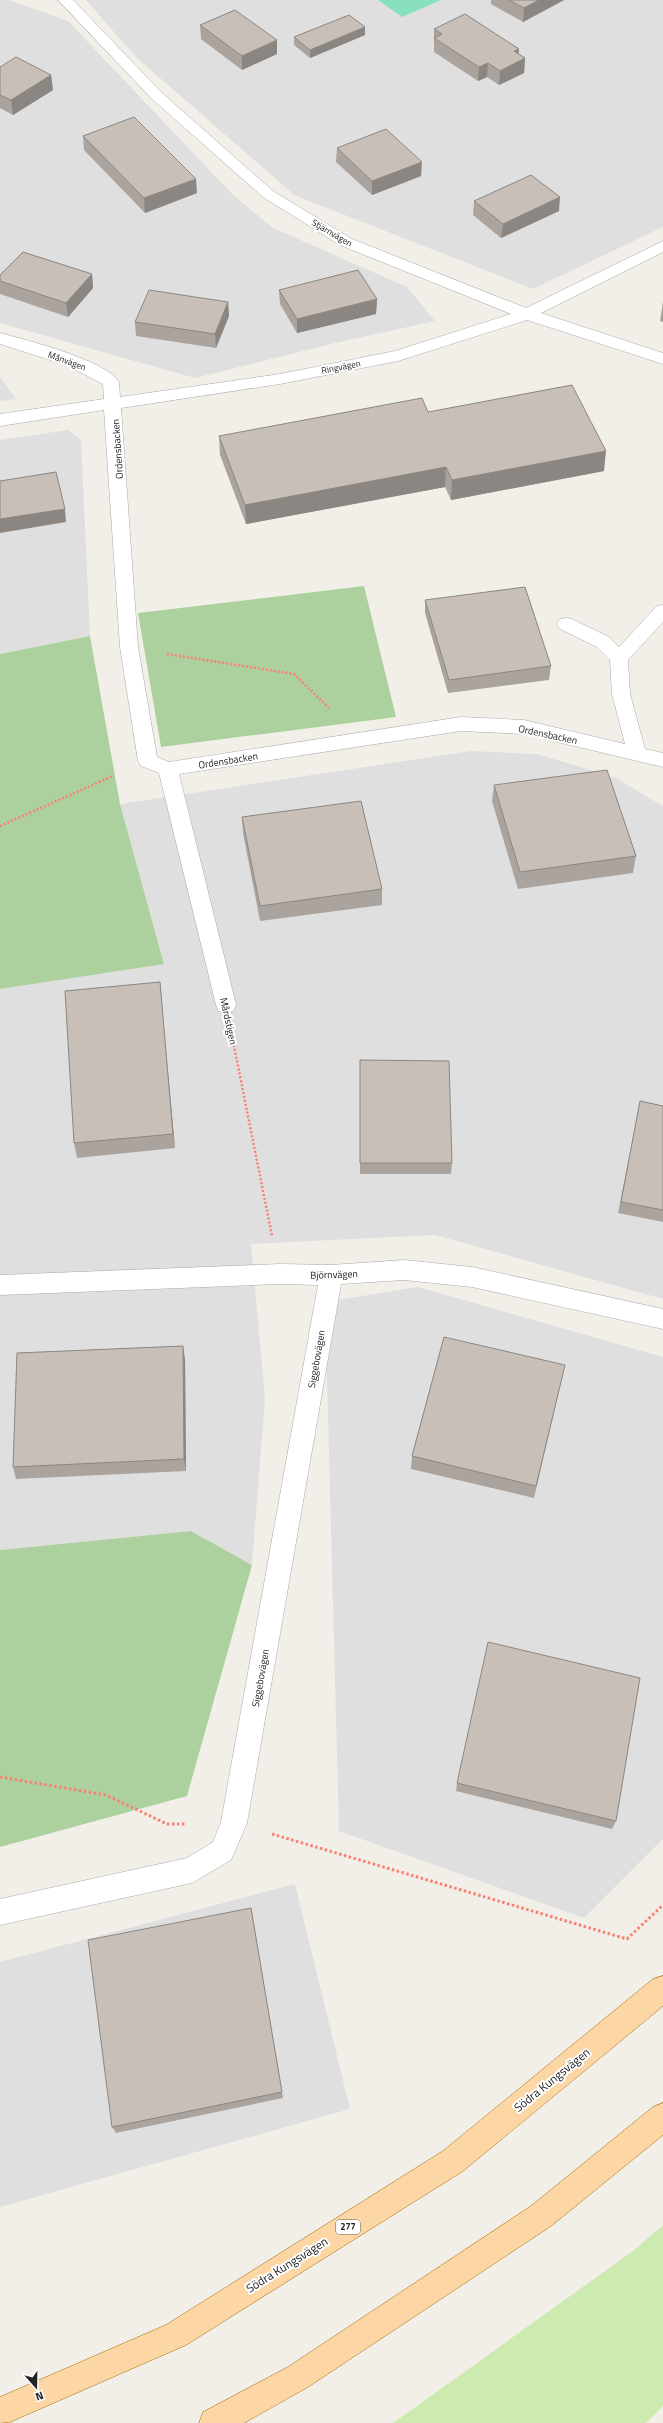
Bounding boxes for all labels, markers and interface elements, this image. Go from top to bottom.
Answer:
street label: Stjärnvägen [309,216,355,250]
street label: Månvägen [46,348,88,373]
street label: Ringvägen [320,356,362,377]
street label: Ordensbacken [108,419,127,479]
street label: Ordensbacken [517,721,579,748]
street label: Ordensbacken [197,748,259,773]
street label: Mårdstigen [216,996,241,1046]
street label: Björnvägen [310,1266,358,1283]
street label: Siggebovägen [304,1329,329,1389]
street label: Siggebovägen [248,1648,273,1708]
street label: Södra Kungsvägen [509,2043,594,2116]
road number: 277 [336,2220,360,2234]
street label: Södra Kungsvägen [242,2232,331,2297]
north arrow [16,2367,56,2407]
text: N [33,2388,46,2405]

